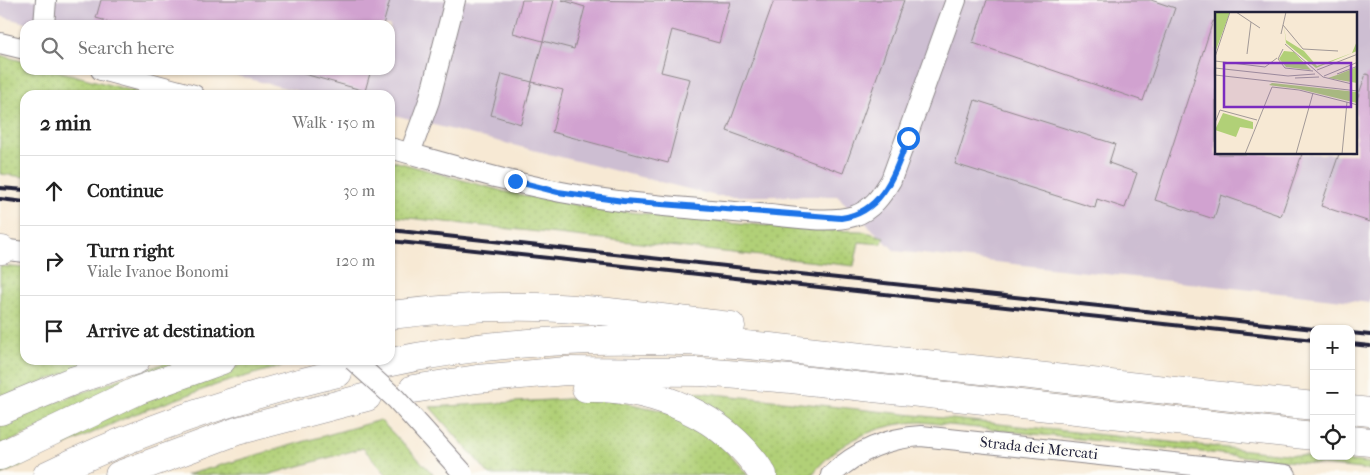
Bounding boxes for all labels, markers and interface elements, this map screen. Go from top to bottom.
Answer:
inset map [1215,12,1358,155]
search box [20,20,395,75]
icon: search [38,34,66,62]
text: Search here [78,37,174,59]
text: 2 min [40,111,91,135]
text: Walk · 150 m [292,113,375,132]
route start [897,127,920,150]
route end [504,170,527,193]
icon: ahead [40,177,68,205]
text: Continue [87,180,163,202]
text: 30 m [343,181,375,200]
text: Turn right [87,240,174,262]
icon: right [40,247,68,275]
text: 120 m [336,251,375,270]
text: Viale Ivanoe Bonomi [87,262,229,281]
icon: arrive [40,317,68,345]
text: Arrive at destination [87,320,255,342]
map controls [1310,325,1355,460]
button: + [1310,325,1355,370]
button: − [1310,370,1355,415]
button: locate [1310,415,1355,460]
street label: Strada dei Mercati [979,433,1099,463]

